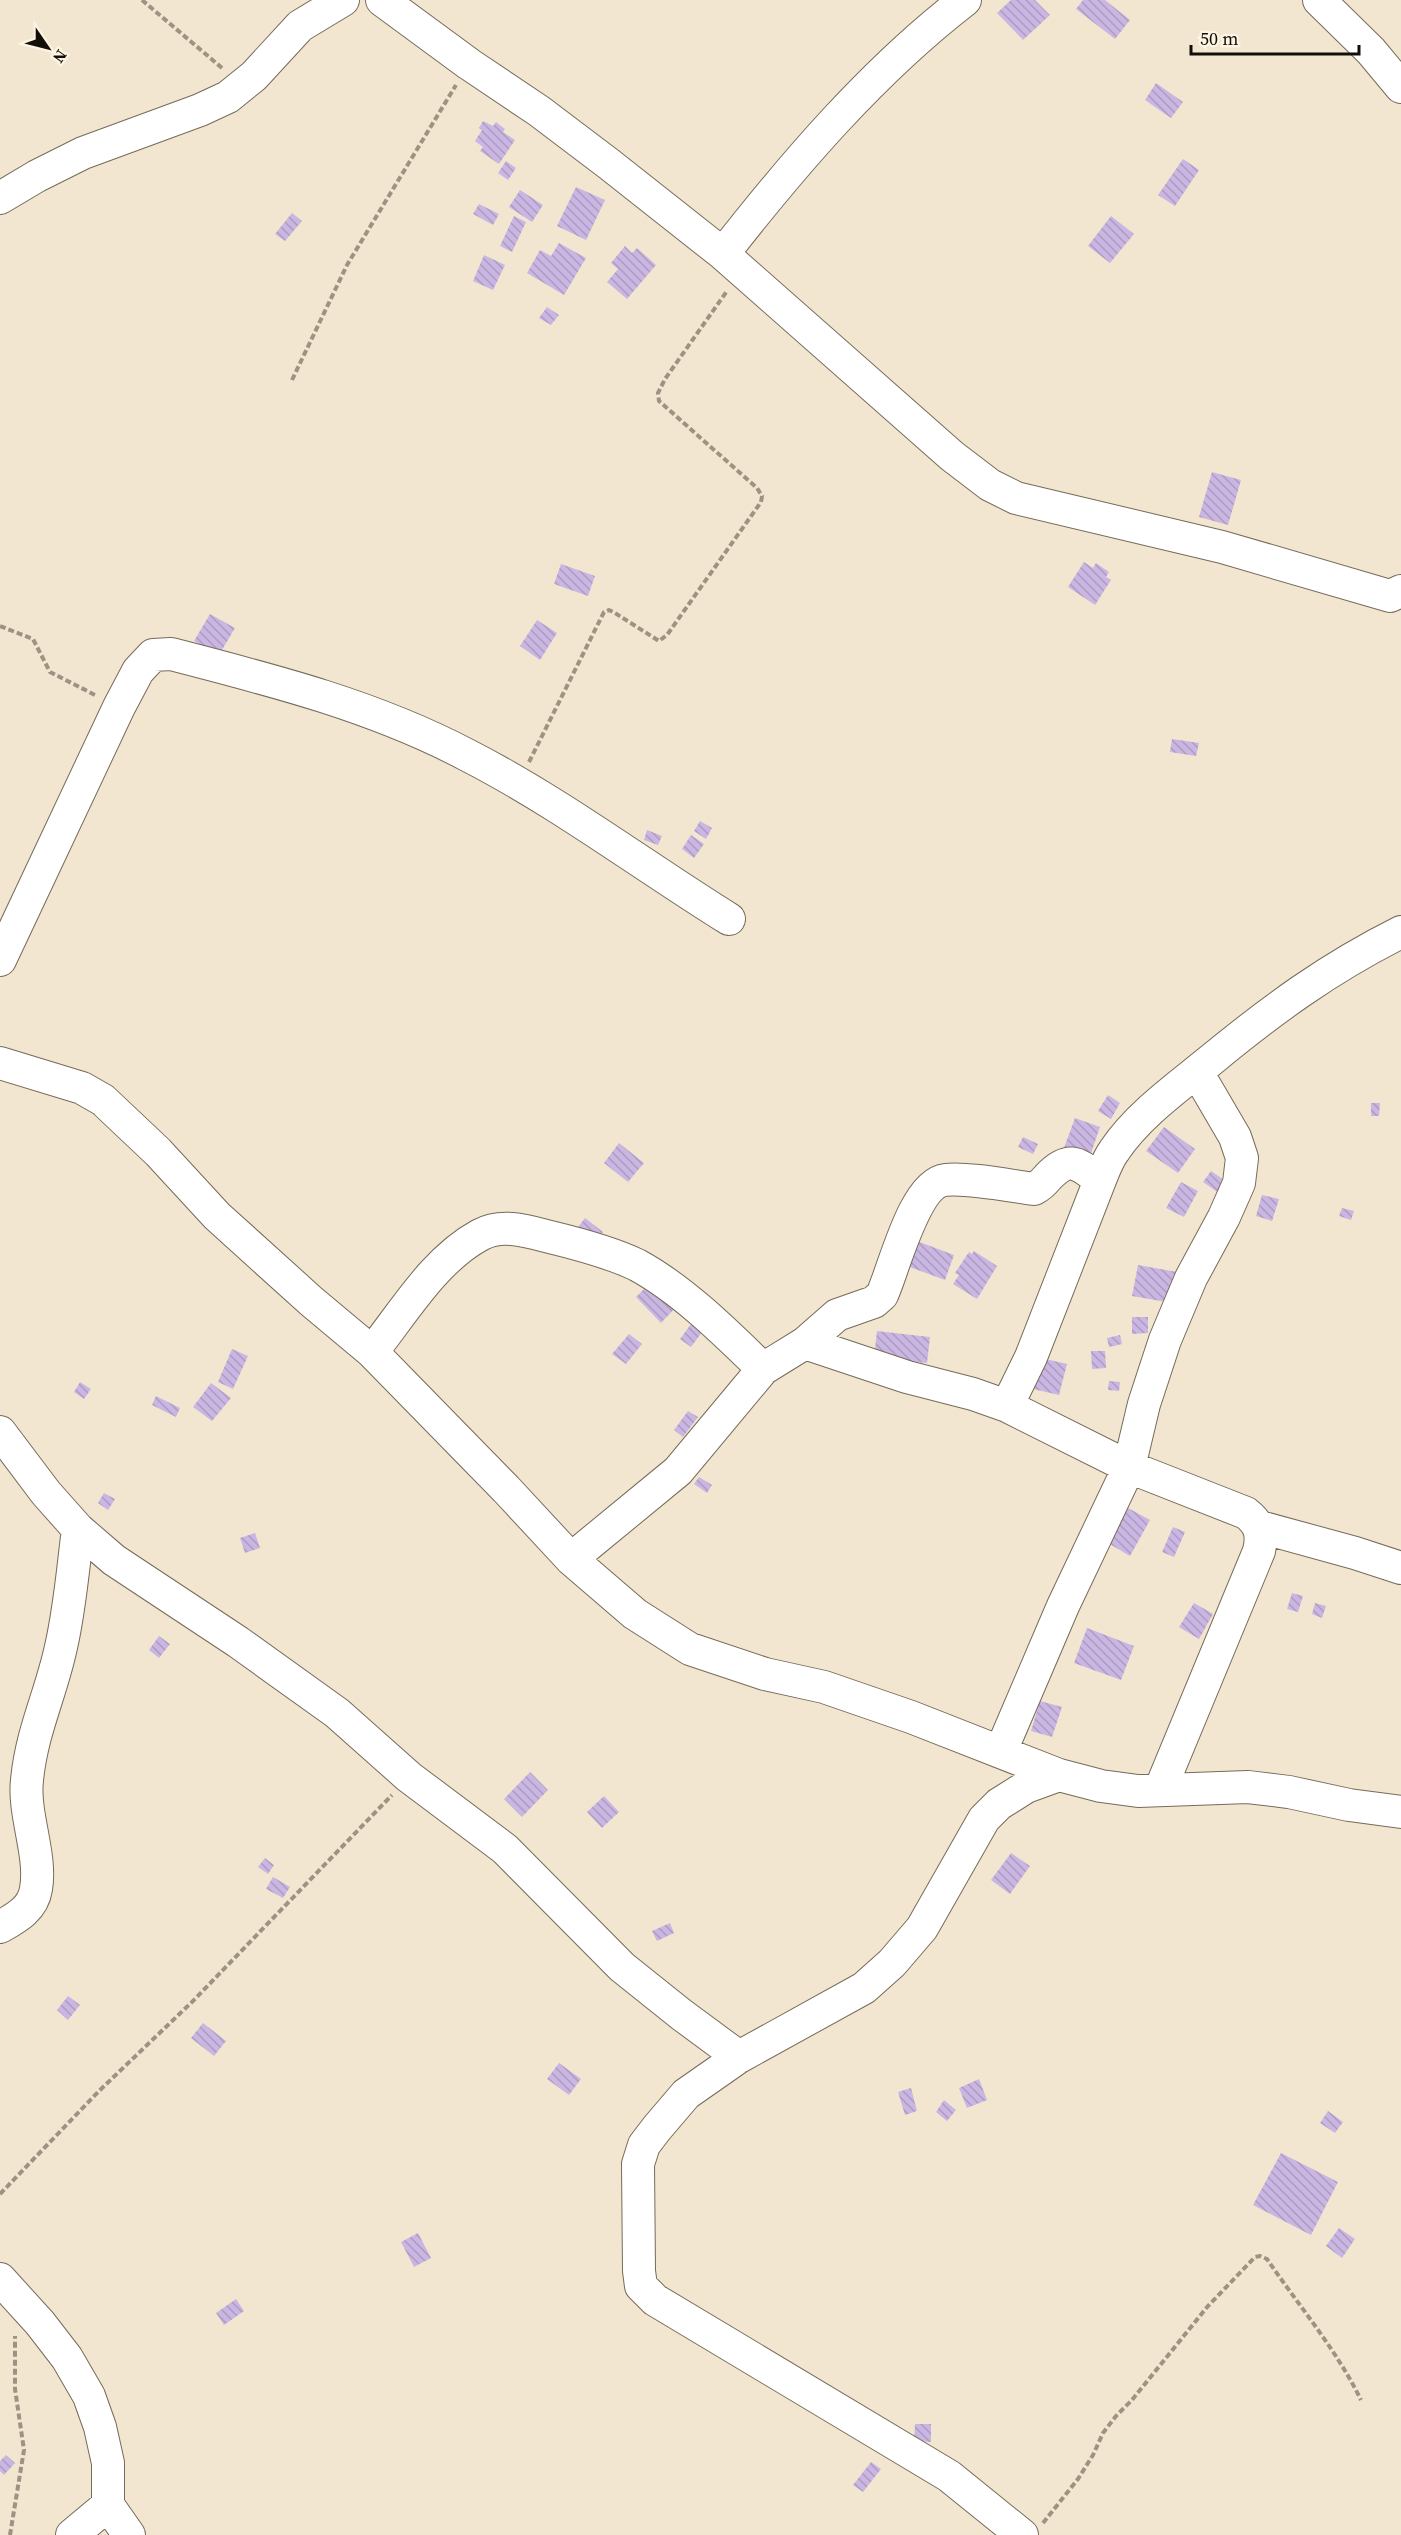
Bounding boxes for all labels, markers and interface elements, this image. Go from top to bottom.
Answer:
north arrow [18,18,78,78]
scale bar [1191,18,1359,56]
text: 50 m [1200,26,1238,51]
text: N [48,46,73,68]

